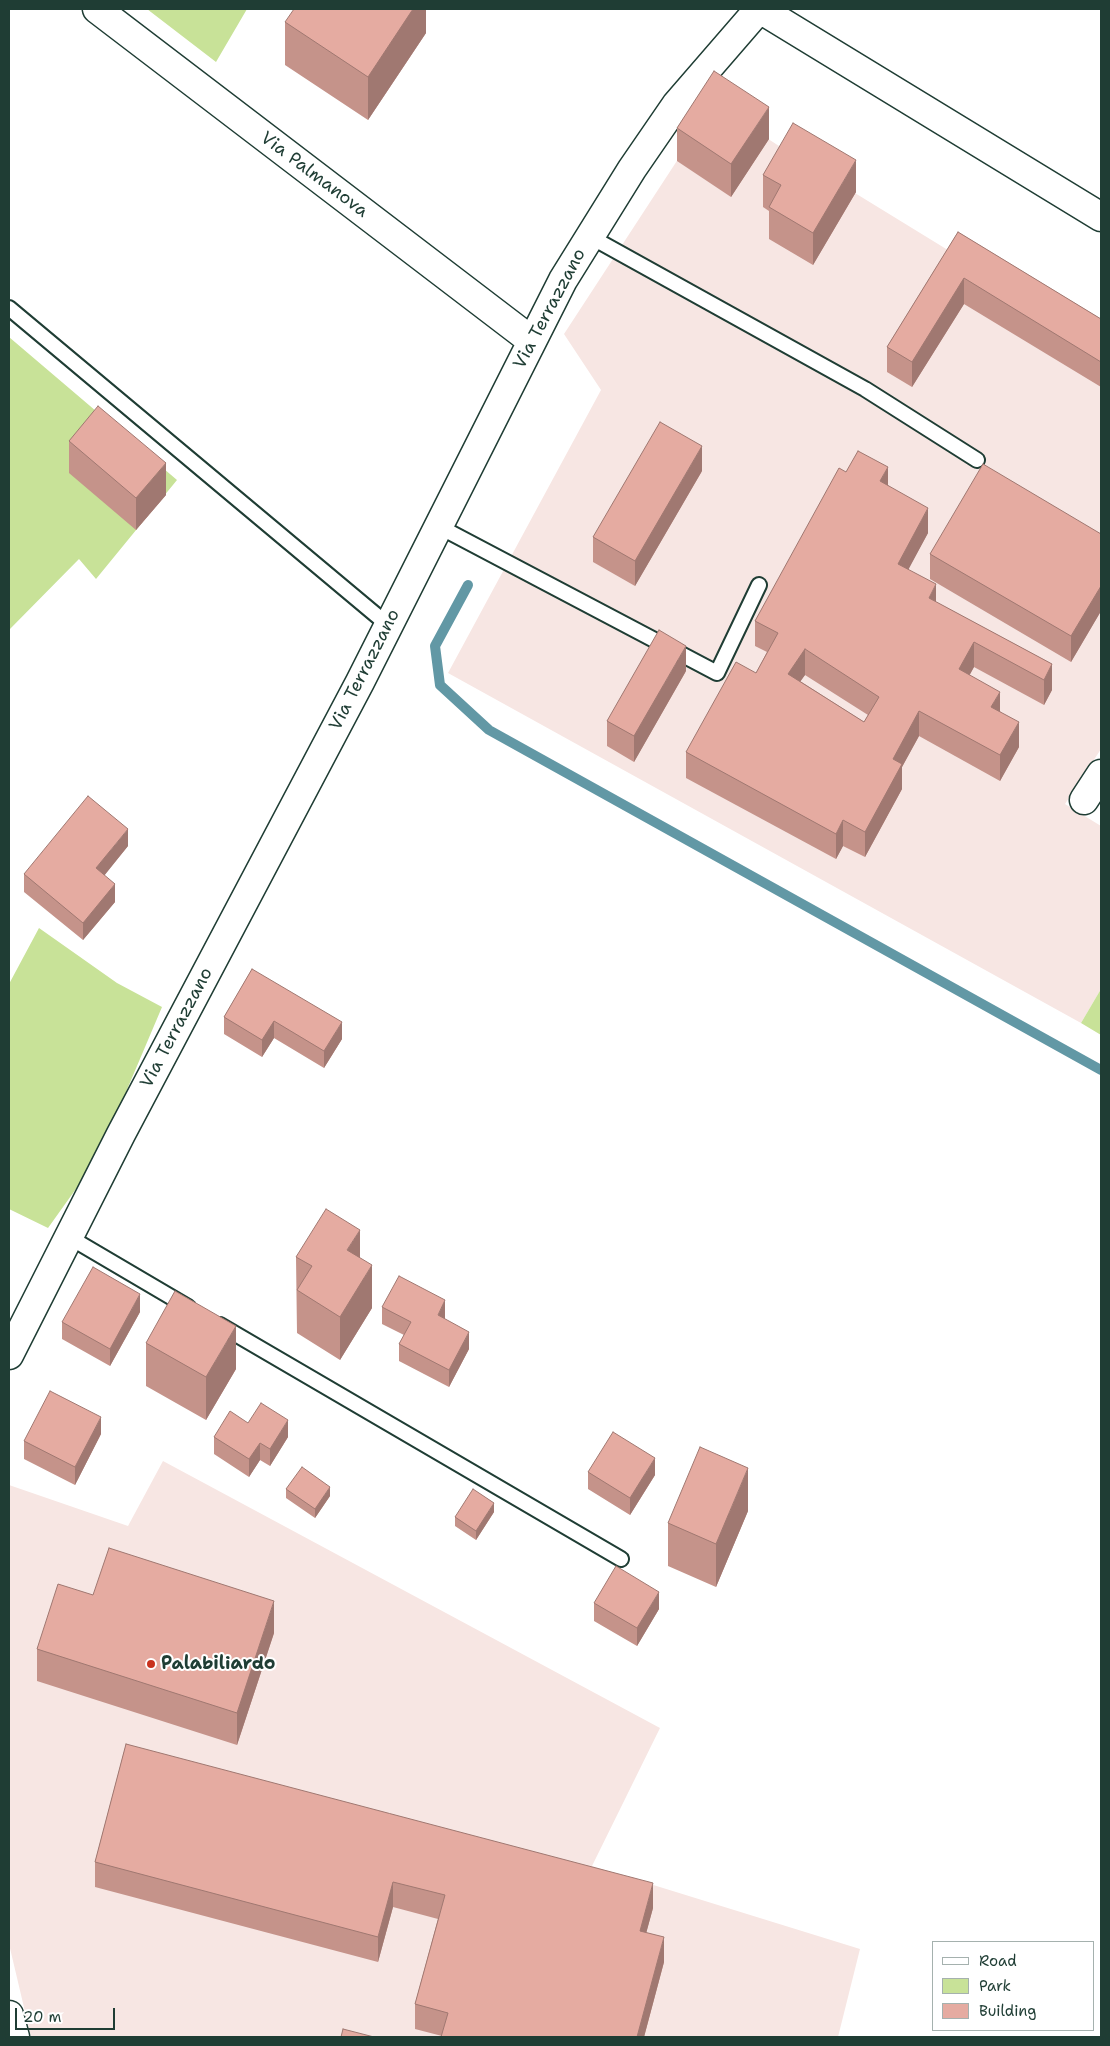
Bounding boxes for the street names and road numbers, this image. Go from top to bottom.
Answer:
street label: Via Palmanova [256,128,372,222]
street label: Via Terrazzano [509,245,591,373]
street label: Via Terrazzano [325,606,405,734]
street label: Via Terrazzano [136,964,218,1092]

